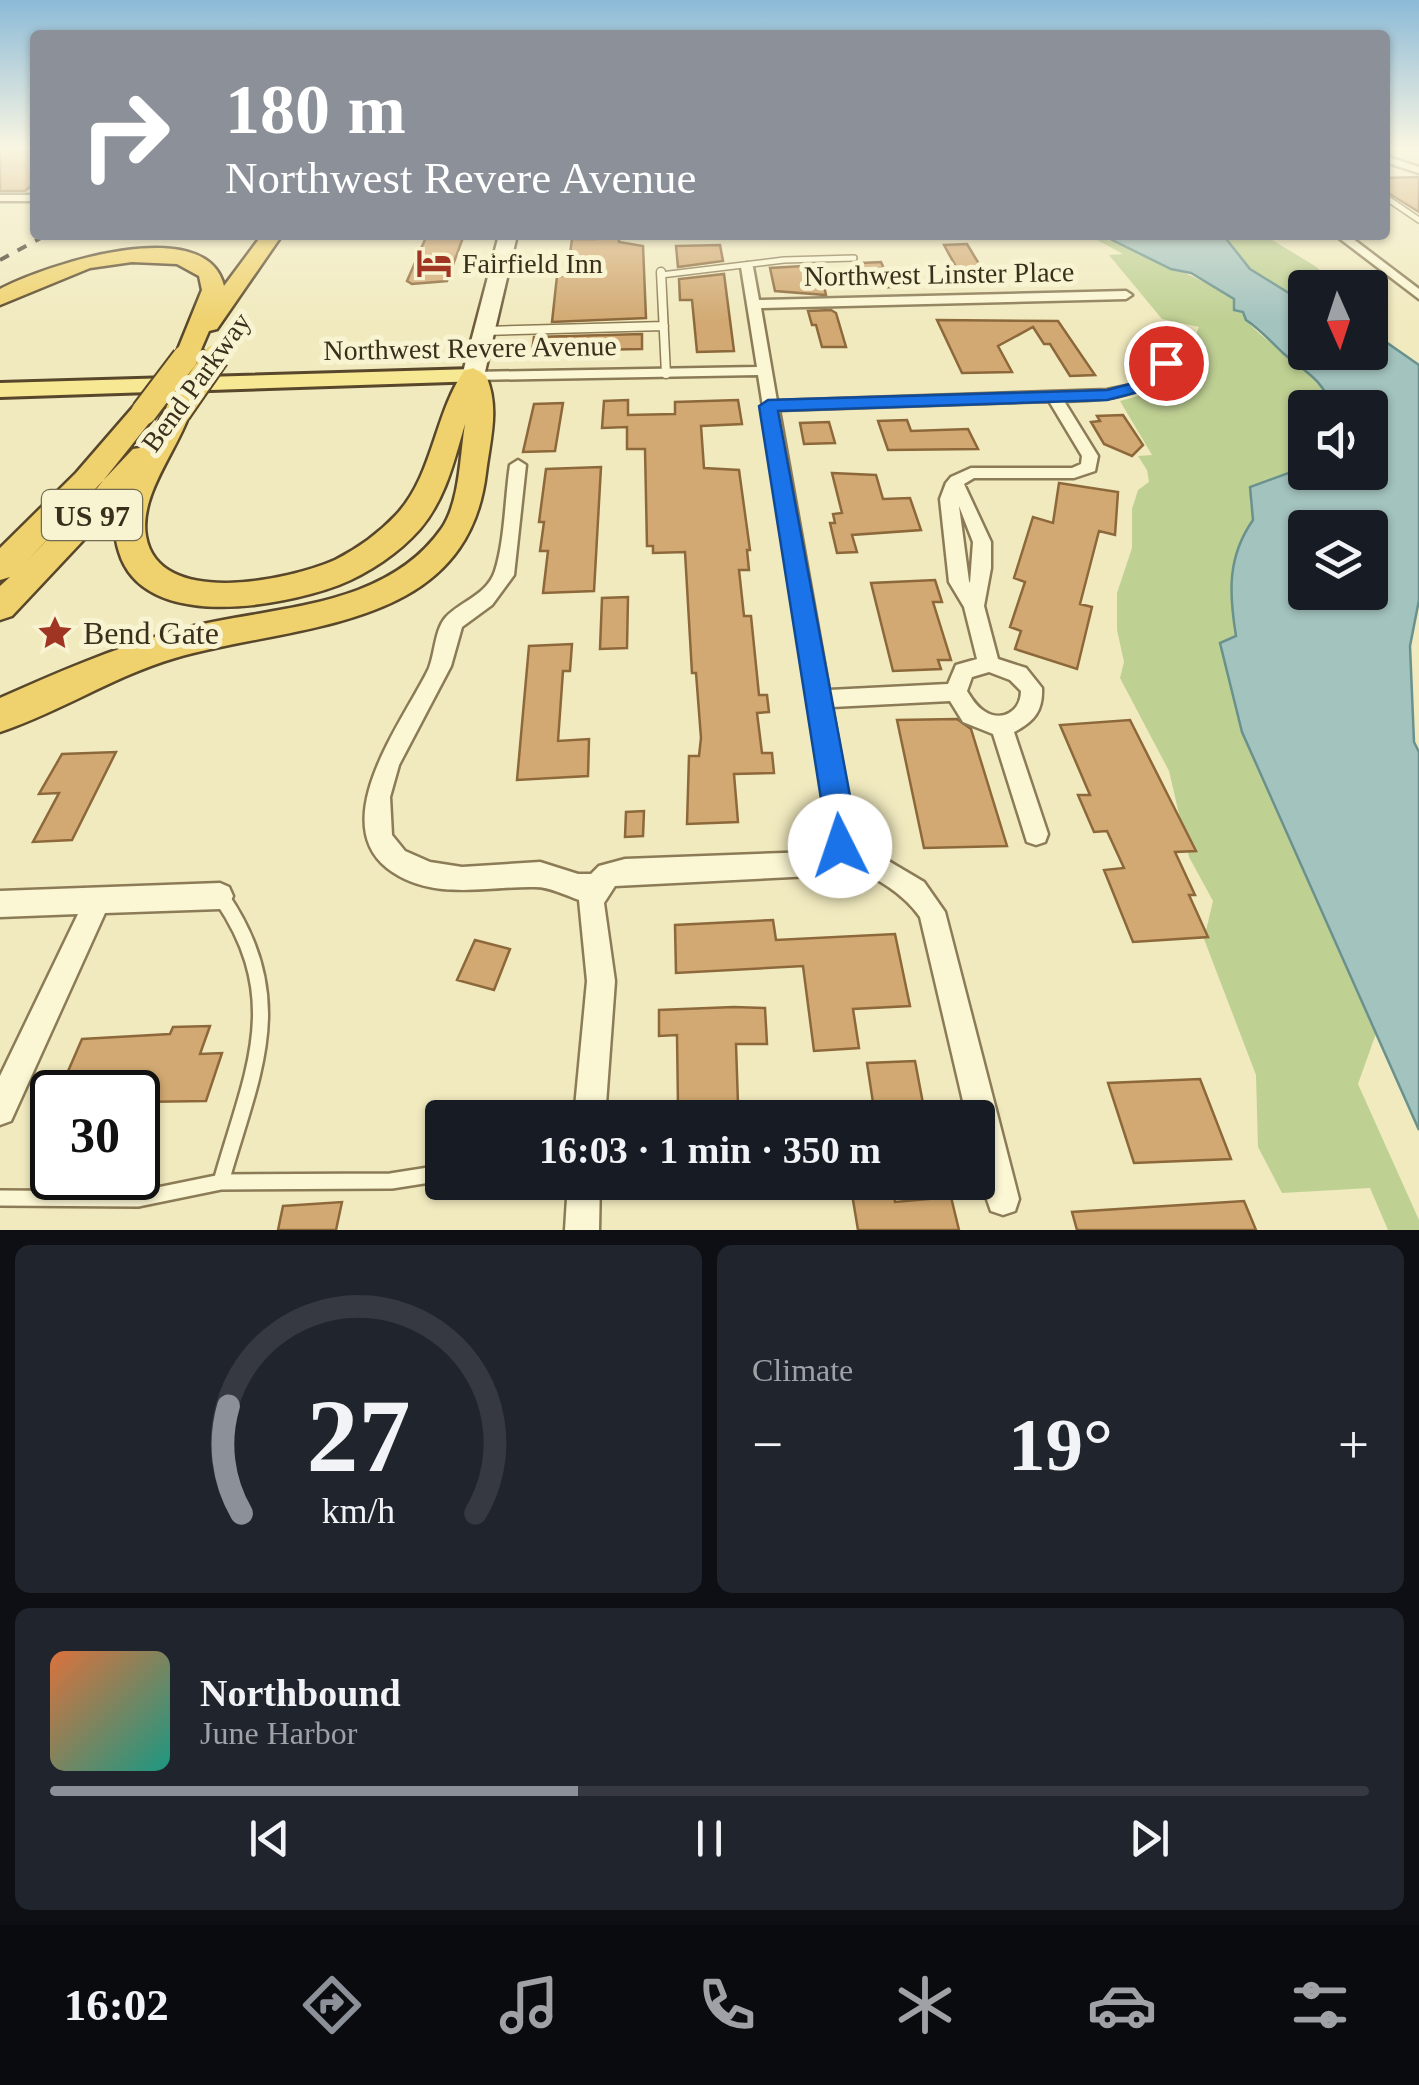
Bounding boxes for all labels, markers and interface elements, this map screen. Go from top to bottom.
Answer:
icon: right [60,70,190,200]
text: 180 m [225,71,406,148]
text: Northwest Revere Avenue [225,153,697,203]
hotel icon: Fairfield Inn [415,244,453,282]
place label: Fairfield Inn [462,248,603,279]
street label: Northwest Linster Place [803,256,1075,292]
north arrow [1288,270,1388,370]
map controls [1288,270,1388,610]
street label: Bend Parkway [135,307,257,457]
pin [1124,321,1209,406]
street label: Northwest Revere Avenue [323,330,617,366]
icon: arrive [1139,336,1194,391]
button: sound [1288,390,1388,490]
road number: US 97 [42,490,142,540]
button: layers [1288,510,1388,610]
place icon: Bend Gate [36,614,74,652]
place label: Bend Gate [83,615,219,651]
position arrow [788,794,892,898]
speed limit sign: 30 [30,1070,160,1200]
text: 16:03 · 1 min · 350 m [539,1129,881,1171]
text: Climate [752,1352,853,1388]
text: 27 [307,1378,411,1493]
text: 19° [1008,1403,1113,1486]
text: − [752,1414,783,1475]
text: + [1338,1414,1369,1475]
text: km/h [322,1491,395,1531]
text: Northbound [200,1672,401,1714]
text: June Harbor [200,1715,357,1751]
icon: previous [242,1811,297,1866]
icon: pause [682,1811,737,1866]
icon: next [1122,1811,1177,1866]
icon: directions [297,1970,367,2040]
icon: music [494,1970,564,2040]
icon: phone [692,1970,762,2040]
icon: climate [890,1970,960,2040]
icon: car [1087,1970,1157,2040]
icon: filters [1285,1970,1355,2040]
text: 16:02 [64,1980,169,2030]

